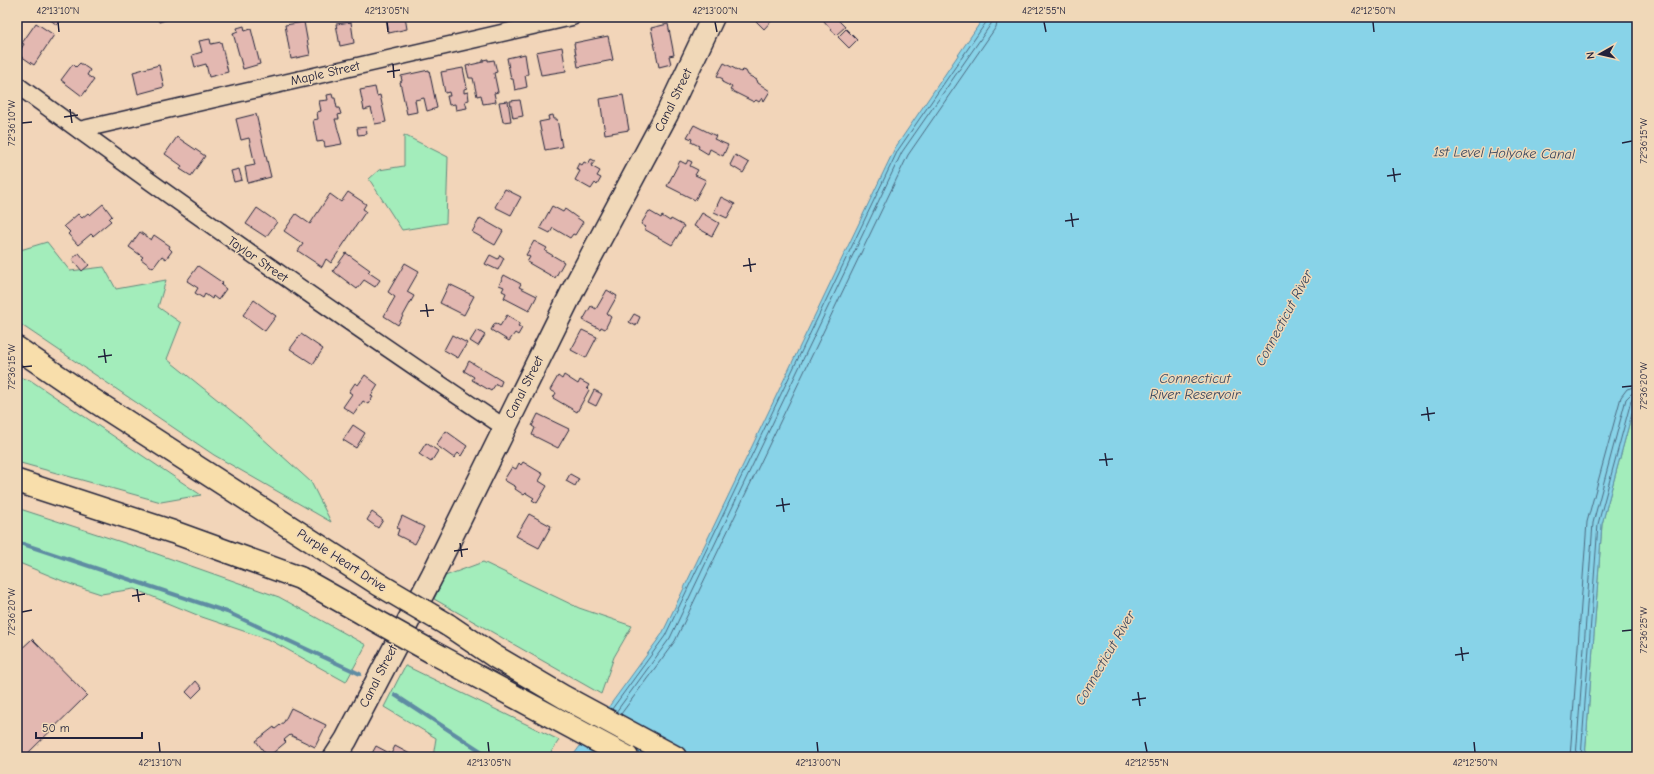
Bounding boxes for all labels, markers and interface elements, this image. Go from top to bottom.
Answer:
text: 42°13'10"N [37,5,79,17]
text: 42°13'05"N [365,5,409,17]
text: 42°13'00"N [692,5,738,17]
text: 42°12'55"N [1022,5,1066,17]
text: 42°12'50"N [1351,5,1395,17]
north arrow [1580,34,1620,74]
text: N [1584,51,1598,60]
street label: Maple Street [289,57,362,88]
street label: Canal Street [651,65,695,134]
text: 72°36'10"W [6,100,18,146]
text: 72°36'15"W [1638,118,1650,164]
water label: 1st Level Holyoke Canal [1433,143,1576,163]
street label: Taylor Street [225,233,292,286]
water label: Connecticut River [1252,266,1317,369]
text: 72°36'15"W [6,344,18,390]
street label: Canal Street [502,352,547,421]
text: 72°36'20"W [1638,362,1650,410]
water label: Connecticut River Reservoir [1150,370,1242,403]
street label: Purple Heart Drive [295,526,390,595]
text: 72°36'20"W [6,588,18,636]
text: 72°36'25"W [1638,606,1650,653]
water label: Connecticut River [1071,607,1140,708]
street label: Canal Street [356,641,401,710]
scale bar [36,714,142,740]
text: 50 m [42,721,70,735]
text: 42°13'10"N [139,757,181,769]
text: 42°13'05"N [467,757,511,769]
text: 42°13'00"N [795,757,841,769]
text: 42°12'55"N [1125,757,1169,769]
text: 42°12'50"N [1453,757,1497,769]

